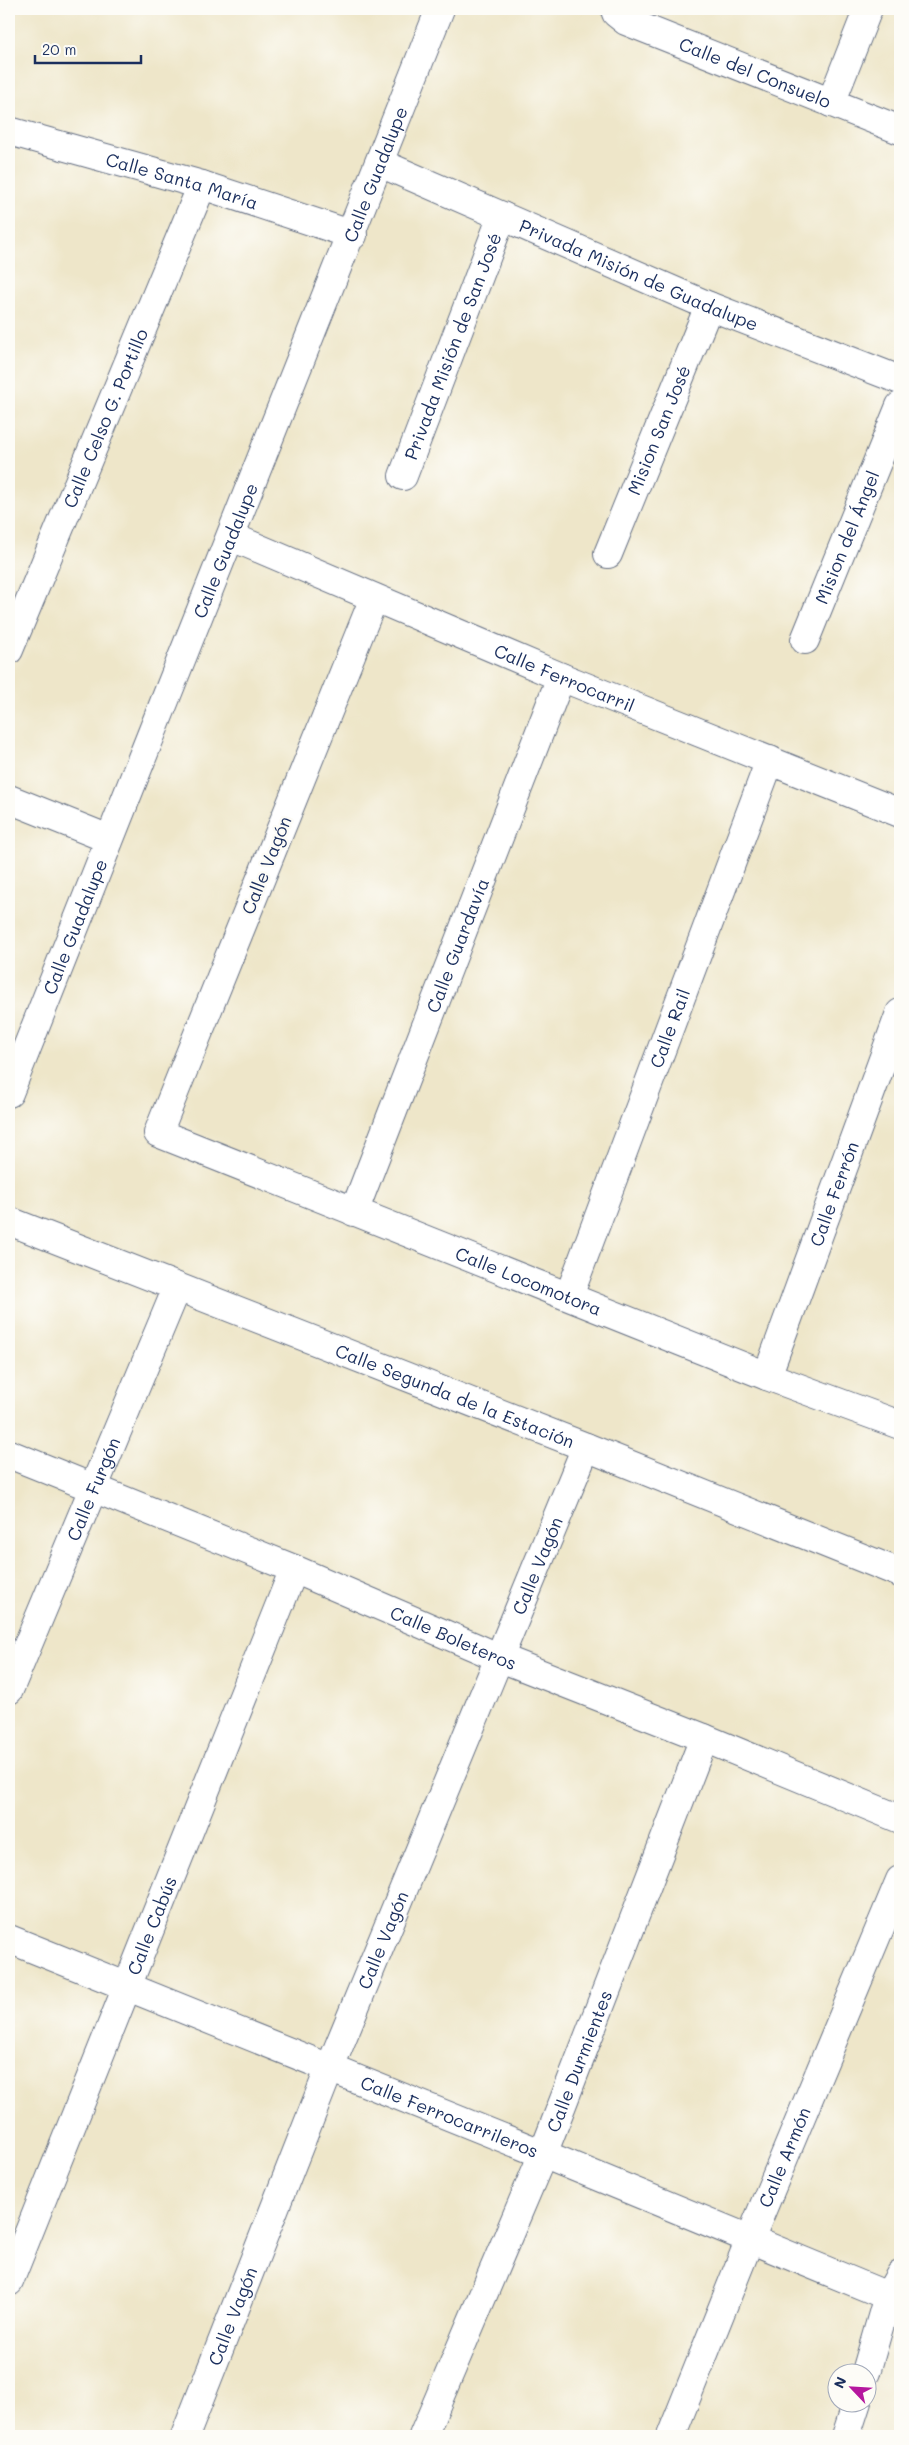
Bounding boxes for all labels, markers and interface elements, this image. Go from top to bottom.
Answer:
street label: Calle del Consuelo [676,31,835,114]
scale bar [35,32,141,64]
text: 20 m [42,39,76,59]
street label: Calle Guadalupe [338,103,413,246]
street label: Calle Santa María [103,147,261,215]
street label: Privada Misión de Guadalupe [516,213,762,336]
street label: Privada Misión de San José [398,229,507,463]
street label: Calle Celso G. Portillo [57,325,153,512]
street label: Mision San José [621,361,696,498]
street label: Mision del Ángel [809,467,885,607]
street label: Calle Guadalupe [187,479,263,622]
street label: Calle Ferrocarril [490,638,638,717]
street label: Calle Vagón [235,812,297,918]
street label: Calle Guadalupe [37,855,112,998]
street label: Calle Guardavía [420,874,494,1016]
street label: Calle Rail [644,985,695,1071]
street label: Calle Ferrón [804,1138,864,1250]
street label: Calle Locomotora [452,1241,605,1321]
street label: Calle Segunda de la Estación [332,1338,578,1453]
street label: Calle Furgón [61,1433,125,1544]
street label: Calle Vagón [506,1513,568,1618]
street label: Calle Boleteros [387,1600,520,1675]
street label: Calle Cabús [121,1873,182,1978]
street label: Calle Vagón [352,1887,414,1993]
street label: Calle Durmientes [541,1987,617,2136]
street label: Calle Ferrocarrileros [357,2070,542,2163]
street label: Calle Armón [753,2103,816,2211]
street label: Calle Vagón [202,2263,262,2369]
north arrow [826,2362,876,2412]
text: N [829,2373,851,2391]

